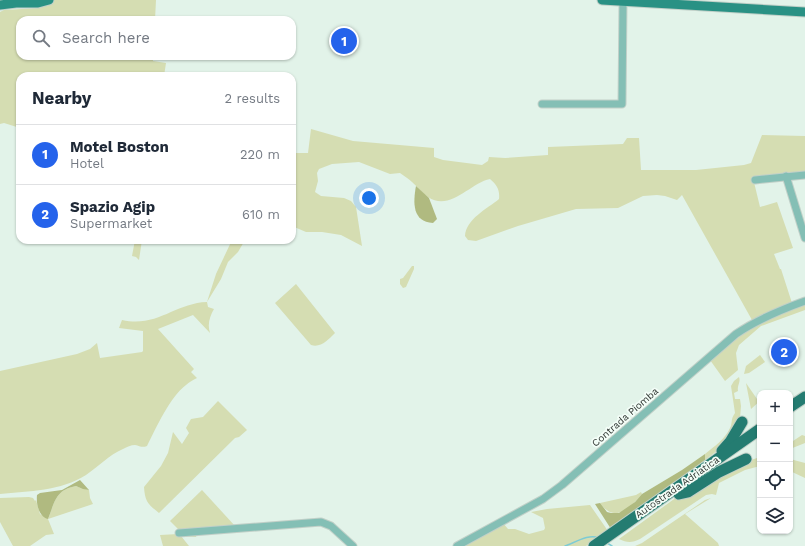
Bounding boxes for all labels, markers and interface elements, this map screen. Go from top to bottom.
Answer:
search box [16,16,296,60]
pin: 1 [331,26,357,56]
icon: search [30,27,52,49]
text: Search here [62,29,150,47]
text: Nearby [32,88,91,108]
text: 2 results [225,91,280,106]
text: Motel Boston [70,138,169,156]
text: 1 [42,147,48,162]
text: 220 m [240,147,280,162]
text: Hotel [70,156,104,171]
your location [359,188,379,208]
text: Spazio Agip [70,198,155,216]
text: 2 [41,207,49,222]
text: 610 m [242,207,280,222]
text: Supermarket [70,216,152,231]
pin: 2 [771,337,797,367]
street label: Contrada Piomba [590,385,661,449]
map controls [757,390,793,534]
button: + [757,390,793,426]
button: − [757,426,793,462]
street label: Autostrada Adriatica [633,454,721,520]
button: locate [757,462,793,498]
button: layers [757,498,793,534]

